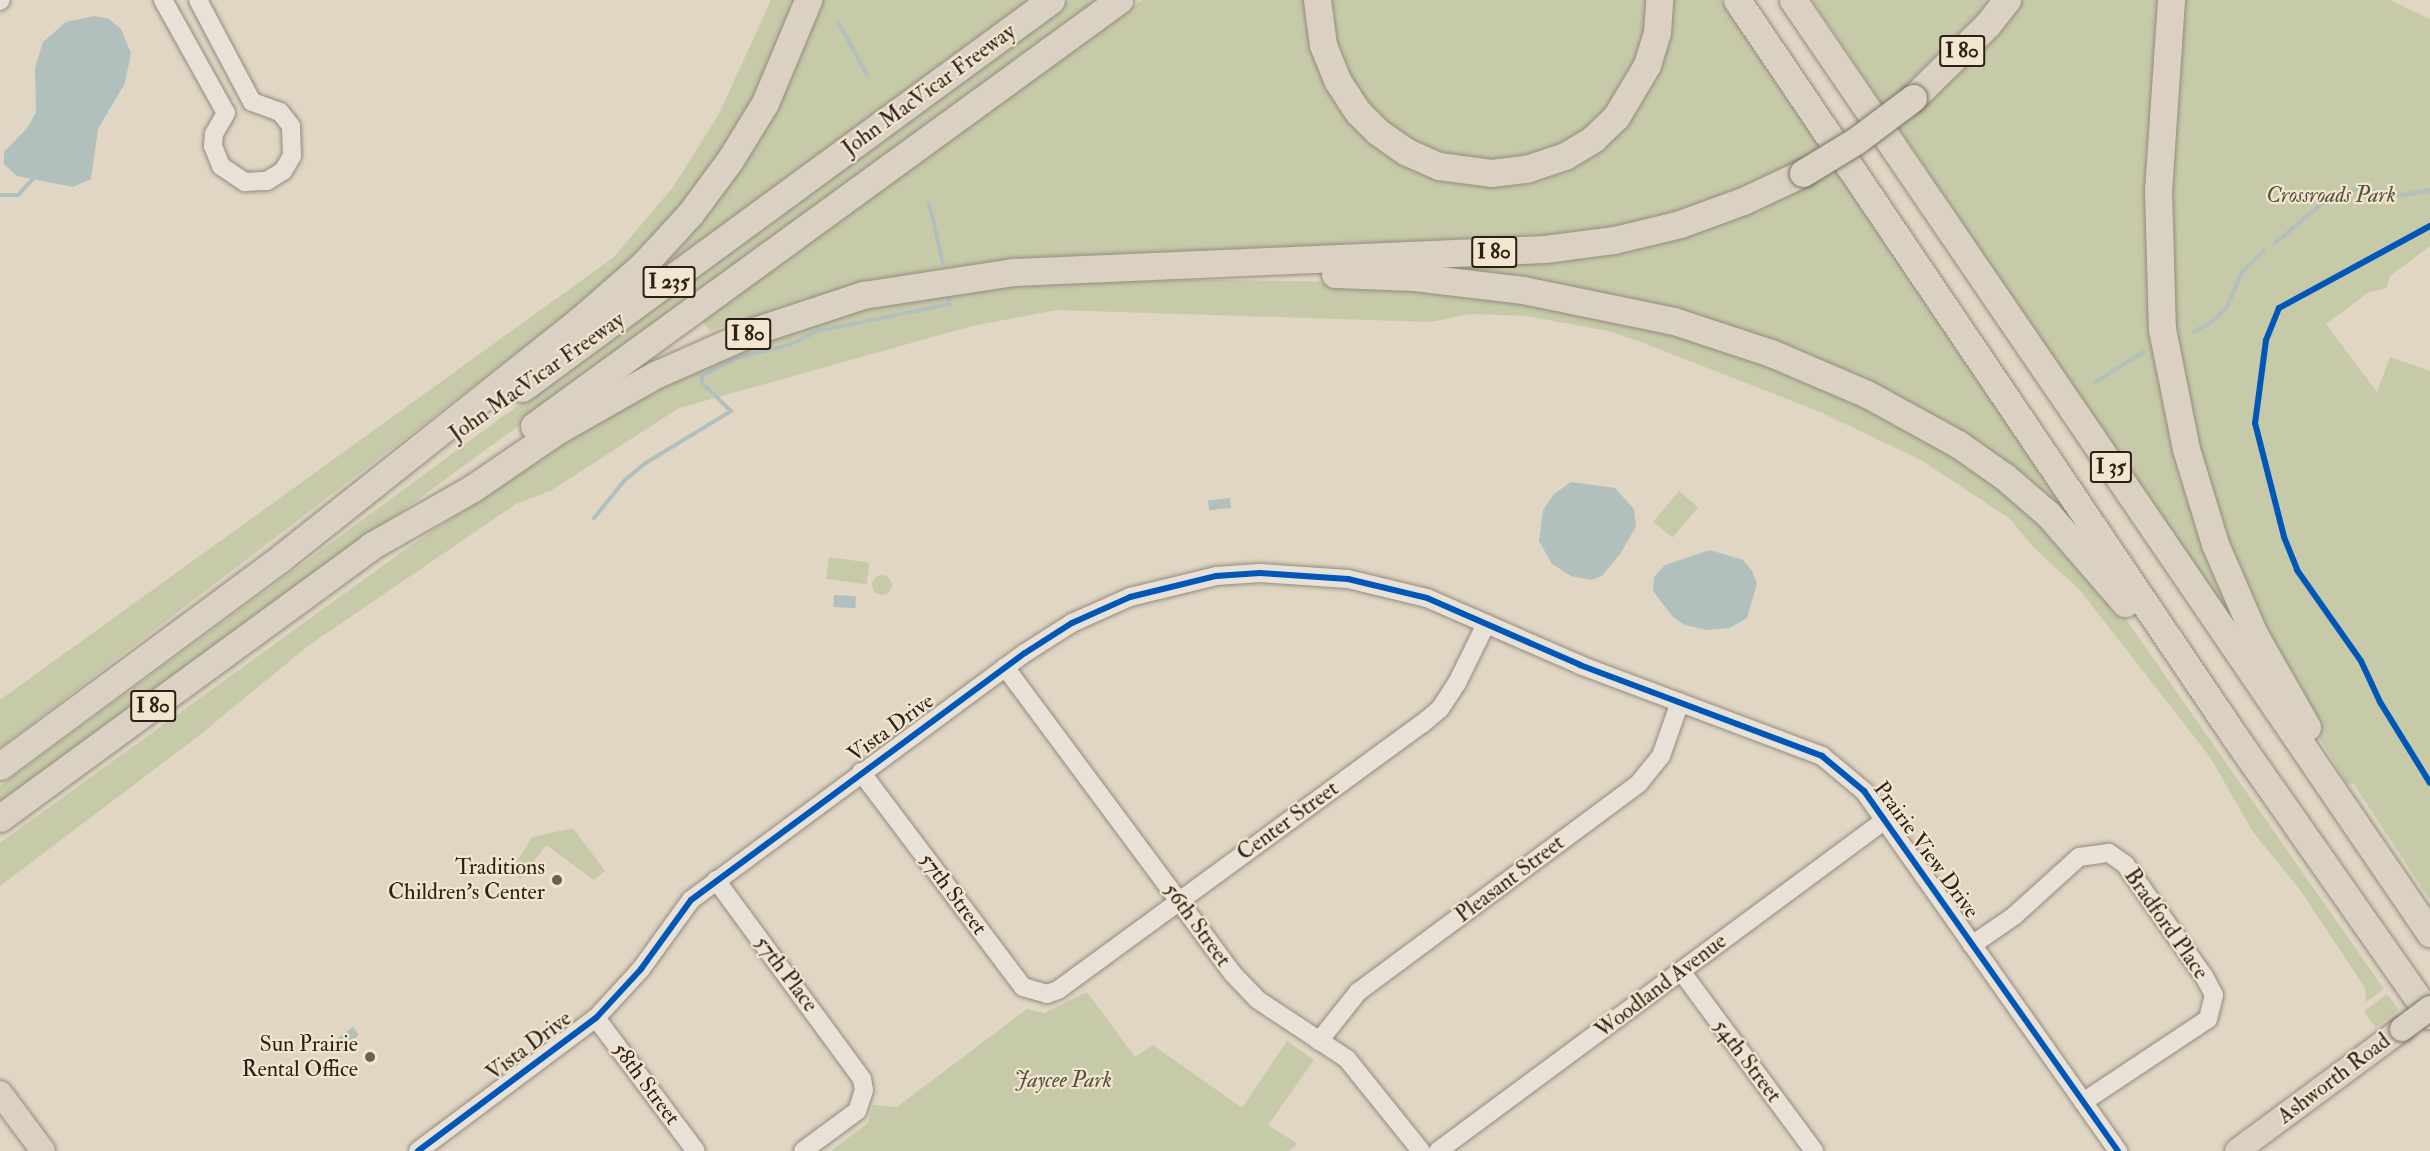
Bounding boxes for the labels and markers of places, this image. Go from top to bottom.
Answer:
place label: Traditions Children's Center [388,854,545,906]
marker: Traditions Children's Center [550,873,564,887]
place label: Sun Prairie Rental Office [242,1031,358,1082]
marker: Sun Prairie Rental Office [363,1050,377,1064]

